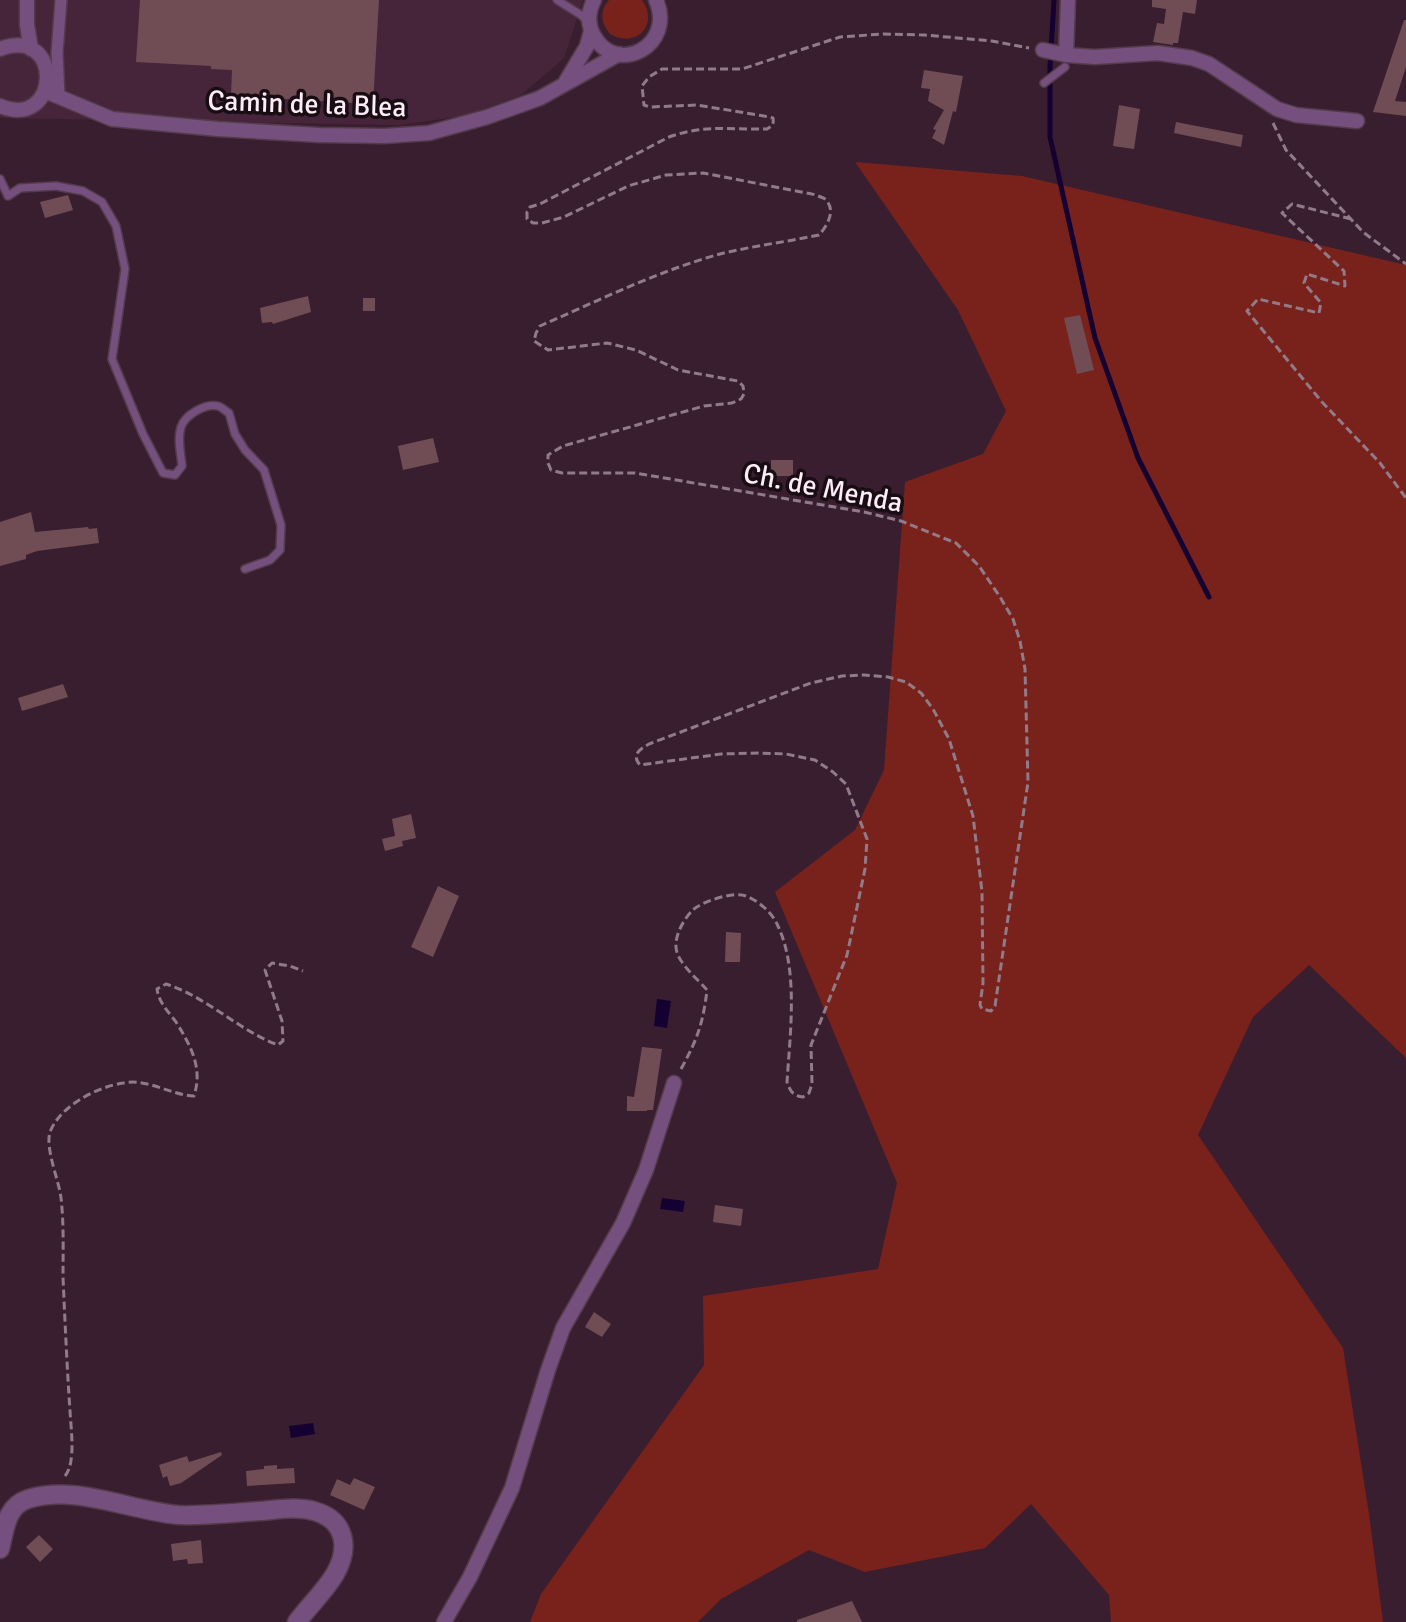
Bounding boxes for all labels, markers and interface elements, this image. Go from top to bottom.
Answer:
street label: Camin de la Blea [207,84,407,124]
street label: Ch. de Menda [740,456,906,520]

